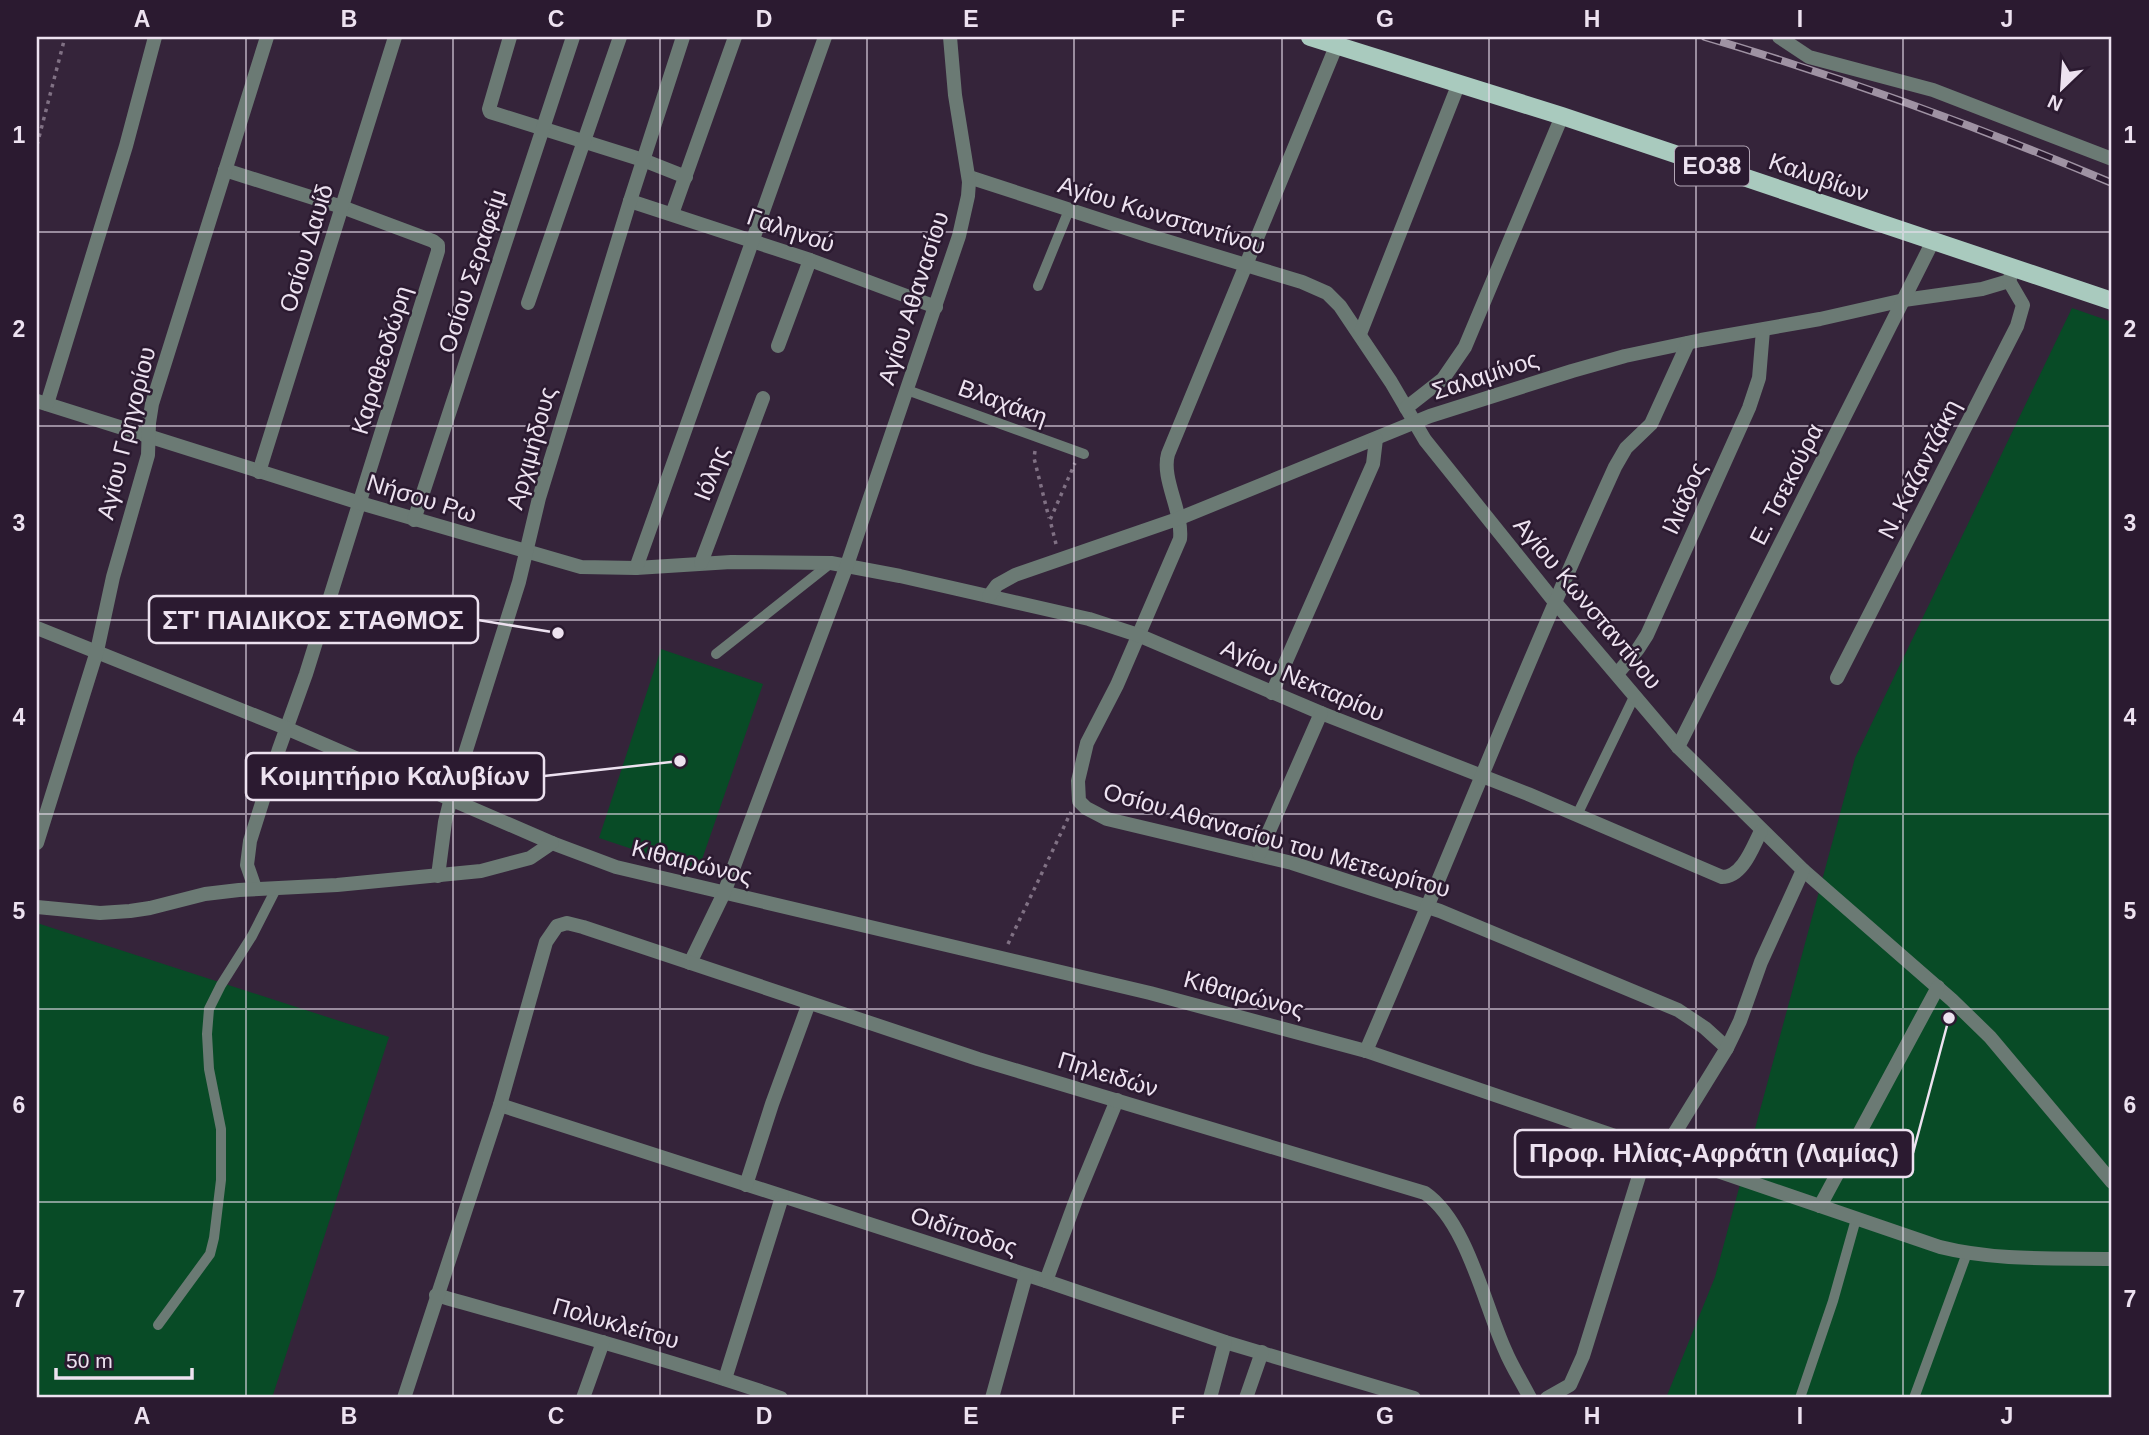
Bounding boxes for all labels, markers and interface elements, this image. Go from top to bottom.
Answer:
text: A [134,6,150,32]
text: B [341,6,357,32]
text: C [548,6,564,32]
text: D [756,6,772,32]
text: E [963,6,979,32]
text: F [1171,6,1185,32]
text: G [1376,6,1394,32]
text: H [1584,6,1600,32]
text: I [1797,6,1803,32]
text: J [2001,6,2013,32]
north arrow [2026,52,2096,122]
text: N [2044,91,2066,115]
text: 1 [13,122,26,148]
text: 1 [2124,122,2137,148]
road number: ΕΟ38 [1675,146,1749,186]
street label: Καλυβίων [1765,147,1873,207]
street label: Αγίου Κωνσταντίνου [1055,171,1269,259]
street label: Οσίου Δαυίδ [274,181,338,315]
street label: Οσίου Σεραφείμ [433,186,511,356]
street label: Γαληνού [744,202,838,258]
street label: Αγίου Αθανασίου [872,208,954,388]
street label: Καραθεοδώρη [346,283,416,437]
text: 2 [13,316,25,342]
text: 2 [2124,316,2136,342]
street label: Αγίου Γρηγορίου [91,344,161,522]
street label: Σαλαμίνος [1428,345,1542,405]
street label: Βλαχάκη [955,373,1051,431]
street label: Αρχιμήδους [501,384,561,512]
street label: Ν. Καζαντζάκη [1872,395,1966,543]
street label: Ε. Τσεκούρα [1744,419,1828,549]
street label: Ιόλης [688,442,734,504]
street label: Ιλιάδος [1656,458,1712,538]
street label: Νήσου Ρω [364,469,480,527]
text: 3 [13,510,25,536]
text: 3 [2124,510,2136,536]
street label: Αγίου Κωνσταντίνου [1508,512,1668,694]
callout: ΣΤ' ΠΑΙΔΙΚΟΣ ΣΤΑΘΜΟΣ [149,596,478,643]
text: ΣΤ' ΠΑΙΔΙΚΟΣ ΣΤΑΘΜΟΣ [162,605,464,635]
street label: Αγίου Νεκταρίου [1217,633,1389,727]
text: 4 [13,704,26,730]
text: 4 [2124,704,2137,730]
callout: Κοιμητήριο Καλυβίων [246,753,544,800]
text: Κοιμητήριο Καλυβίων [260,761,530,791]
street label: Οσίου Αθανασίου του Μετεωρίτου [1100,777,1454,903]
street label: Κιθαιρώνος [629,834,755,890]
text: 5 [13,898,26,924]
text: 5 [2124,898,2137,924]
street label: Κιθαιρώνος [1181,965,1307,1023]
street label: Πηλειδών [1055,1046,1161,1102]
text: 6 [13,1092,25,1118]
text: 6 [2124,1092,2136,1118]
callout: Προφ. Ηλίας-Αφράτη (Λαμίας) [1515,1130,1913,1177]
text: Προφ. Ηλίας-Αφράτη (Λαμίας) [1529,1138,1899,1168]
street label: Οιδίποδος [907,1201,1021,1261]
text: 7 [13,1286,25,1312]
text: 7 [2124,1286,2136,1312]
street label: Πολυκλείτου [550,1292,682,1354]
scale bar [56,1337,192,1381]
text: 50 m [66,1349,113,1372]
text: A [134,1403,150,1429]
text: B [341,1403,357,1429]
text: C [548,1403,564,1429]
text: D [756,1403,772,1429]
text: E [963,1403,979,1429]
text: F [1171,1403,1185,1429]
text: G [1376,1403,1394,1429]
text: H [1584,1403,1600,1429]
text: I [1797,1403,1803,1429]
text: J [2001,1403,2013,1429]

